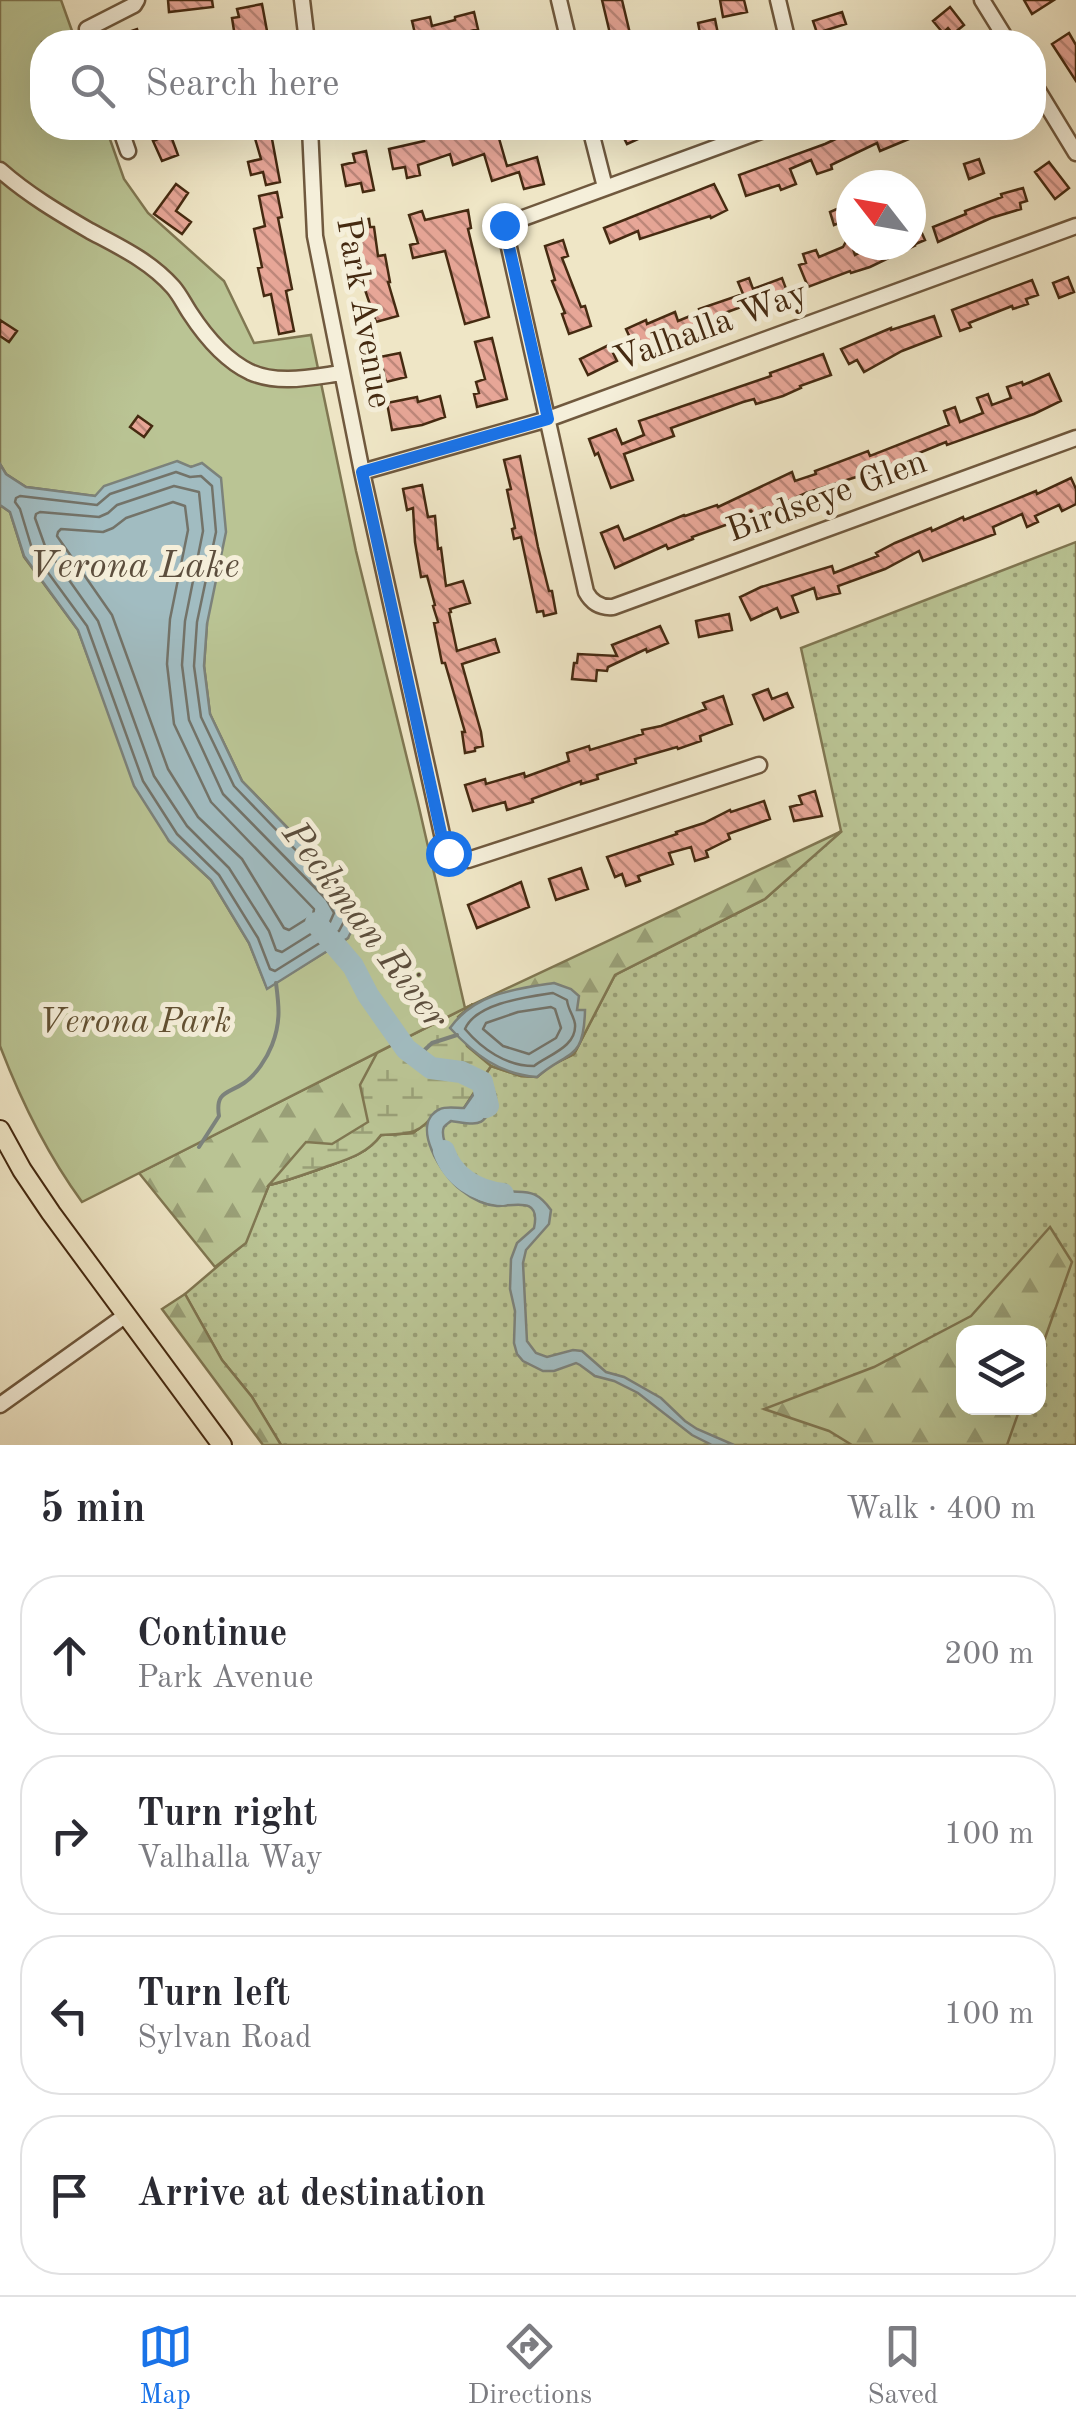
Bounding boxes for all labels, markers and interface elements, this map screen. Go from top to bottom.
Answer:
search box [30,30,1046,140]
icon: search [65,58,120,113]
text: Search here [145,66,340,104]
north arrow [836,170,926,260]
route end [482,203,528,249]
street label: Park Avenue [329,215,397,411]
street label: Valhalla Way [610,276,812,378]
street label: Birdseye Glen [722,445,932,549]
water label: Verona Lake [28,548,240,586]
water label: Peckman River [273,815,454,1037]
route start [426,831,472,877]
park label: Verona Park [39,1005,231,1040]
map controls [956,1325,1046,1415]
button: layers [956,1325,1046,1415]
text: 5 min [40,1489,146,1531]
text: Walk · 400 m [846,1494,1036,1526]
text: Continue [137,1616,287,1654]
icon: ahead [42,1628,97,1683]
text: 200 m [944,1639,1034,1671]
text: Park Avenue [137,1663,314,1695]
text: Turn right [137,1796,317,1834]
icon: right [42,1808,97,1863]
text: 100 m [944,1819,1034,1851]
text: Valhalla Way [137,1843,323,1875]
text: Turn left [137,1976,290,2014]
icon: left [42,1988,97,2043]
text: 100 m [944,1999,1034,2031]
text: Sylvan Road [137,2023,312,2055]
icon: arrive [42,2168,97,2223]
text: Arrive at destination [137,2176,486,2214]
tab: Map [138,2319,193,2414]
tab: Directions [468,2319,592,2414]
tab: Saved [867,2319,938,2414]

